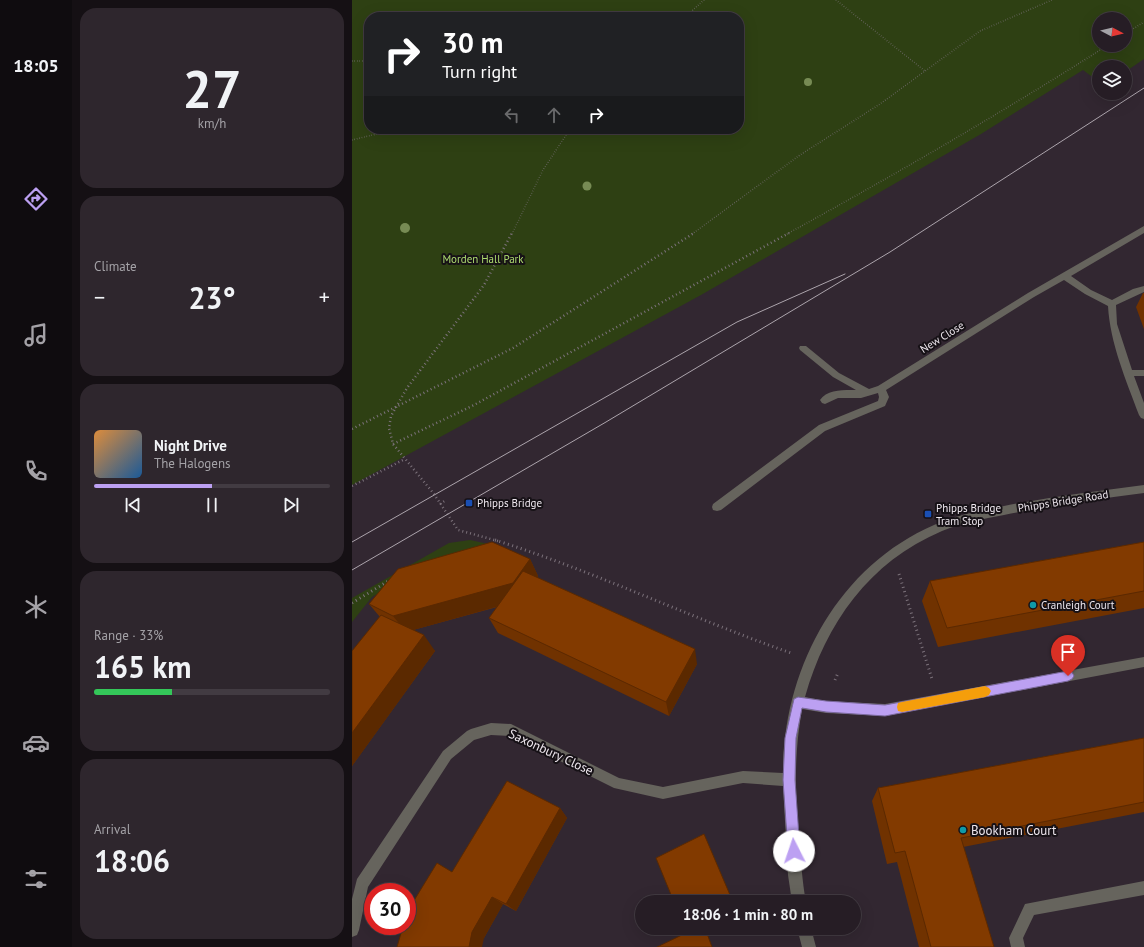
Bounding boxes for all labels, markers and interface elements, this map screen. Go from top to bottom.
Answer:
north arrow [1092,12,1132,52]
map controls [1092,12,1132,100]
text: 30 m [442,24,503,61]
icon: right [376,28,428,80]
text: 18:05 [13,54,59,77]
text: 27 [183,55,241,122]
text: Turn right [442,60,517,83]
button: layers [1092,60,1132,100]
icon: left [501,104,523,126]
icon: ahead [543,104,565,126]
icon: right [585,104,607,126]
text: km/h [198,115,226,132]
icon: directions [22,185,50,213]
park label: Morden Hall Park [442,252,524,266]
text: Climate [94,258,137,275]
text: 23° [188,278,236,317]
text: − [94,283,105,311]
text: + [319,283,330,311]
street label: New Close [917,318,967,356]
icon: music [22,321,50,349]
text: Night Drive [154,436,227,455]
text: The Halogens [154,455,231,472]
icon: phone [22,457,50,485]
street label: Phipps Bridge Road [1017,487,1109,515]
icon: previous [122,494,144,516]
icon: pause [201,494,223,516]
icon: next [280,494,302,516]
place label: Phipps Bridge [477,496,543,510]
marker: Phipps Bridge [464,498,474,508]
place label: Phipps Bridge Tram Stop [936,501,1002,528]
marker: Phipps Bridge Tram Stop [923,509,933,519]
icon: climate [22,593,50,621]
place label: Cranleigh Court [1041,598,1115,612]
marker: Cranleigh Court [1028,600,1038,610]
text: Range · 33% [94,627,163,644]
pin [1051,635,1085,676]
icon: arrive [1057,641,1079,663]
text: 165 km [94,647,192,686]
street label: Saxonbury Close [506,725,596,779]
icon: car [22,729,50,757]
text: Arrival [94,821,130,838]
place label: Bookham Court [971,822,1057,839]
marker: Bookham Court [958,825,968,835]
position arrow [773,830,815,872]
text: 18:06 [94,841,170,880]
icon: filters [22,865,50,893]
speed limit sign: 30 [364,883,416,935]
text: 18:06 · 1 min · 80 m [683,905,813,924]

